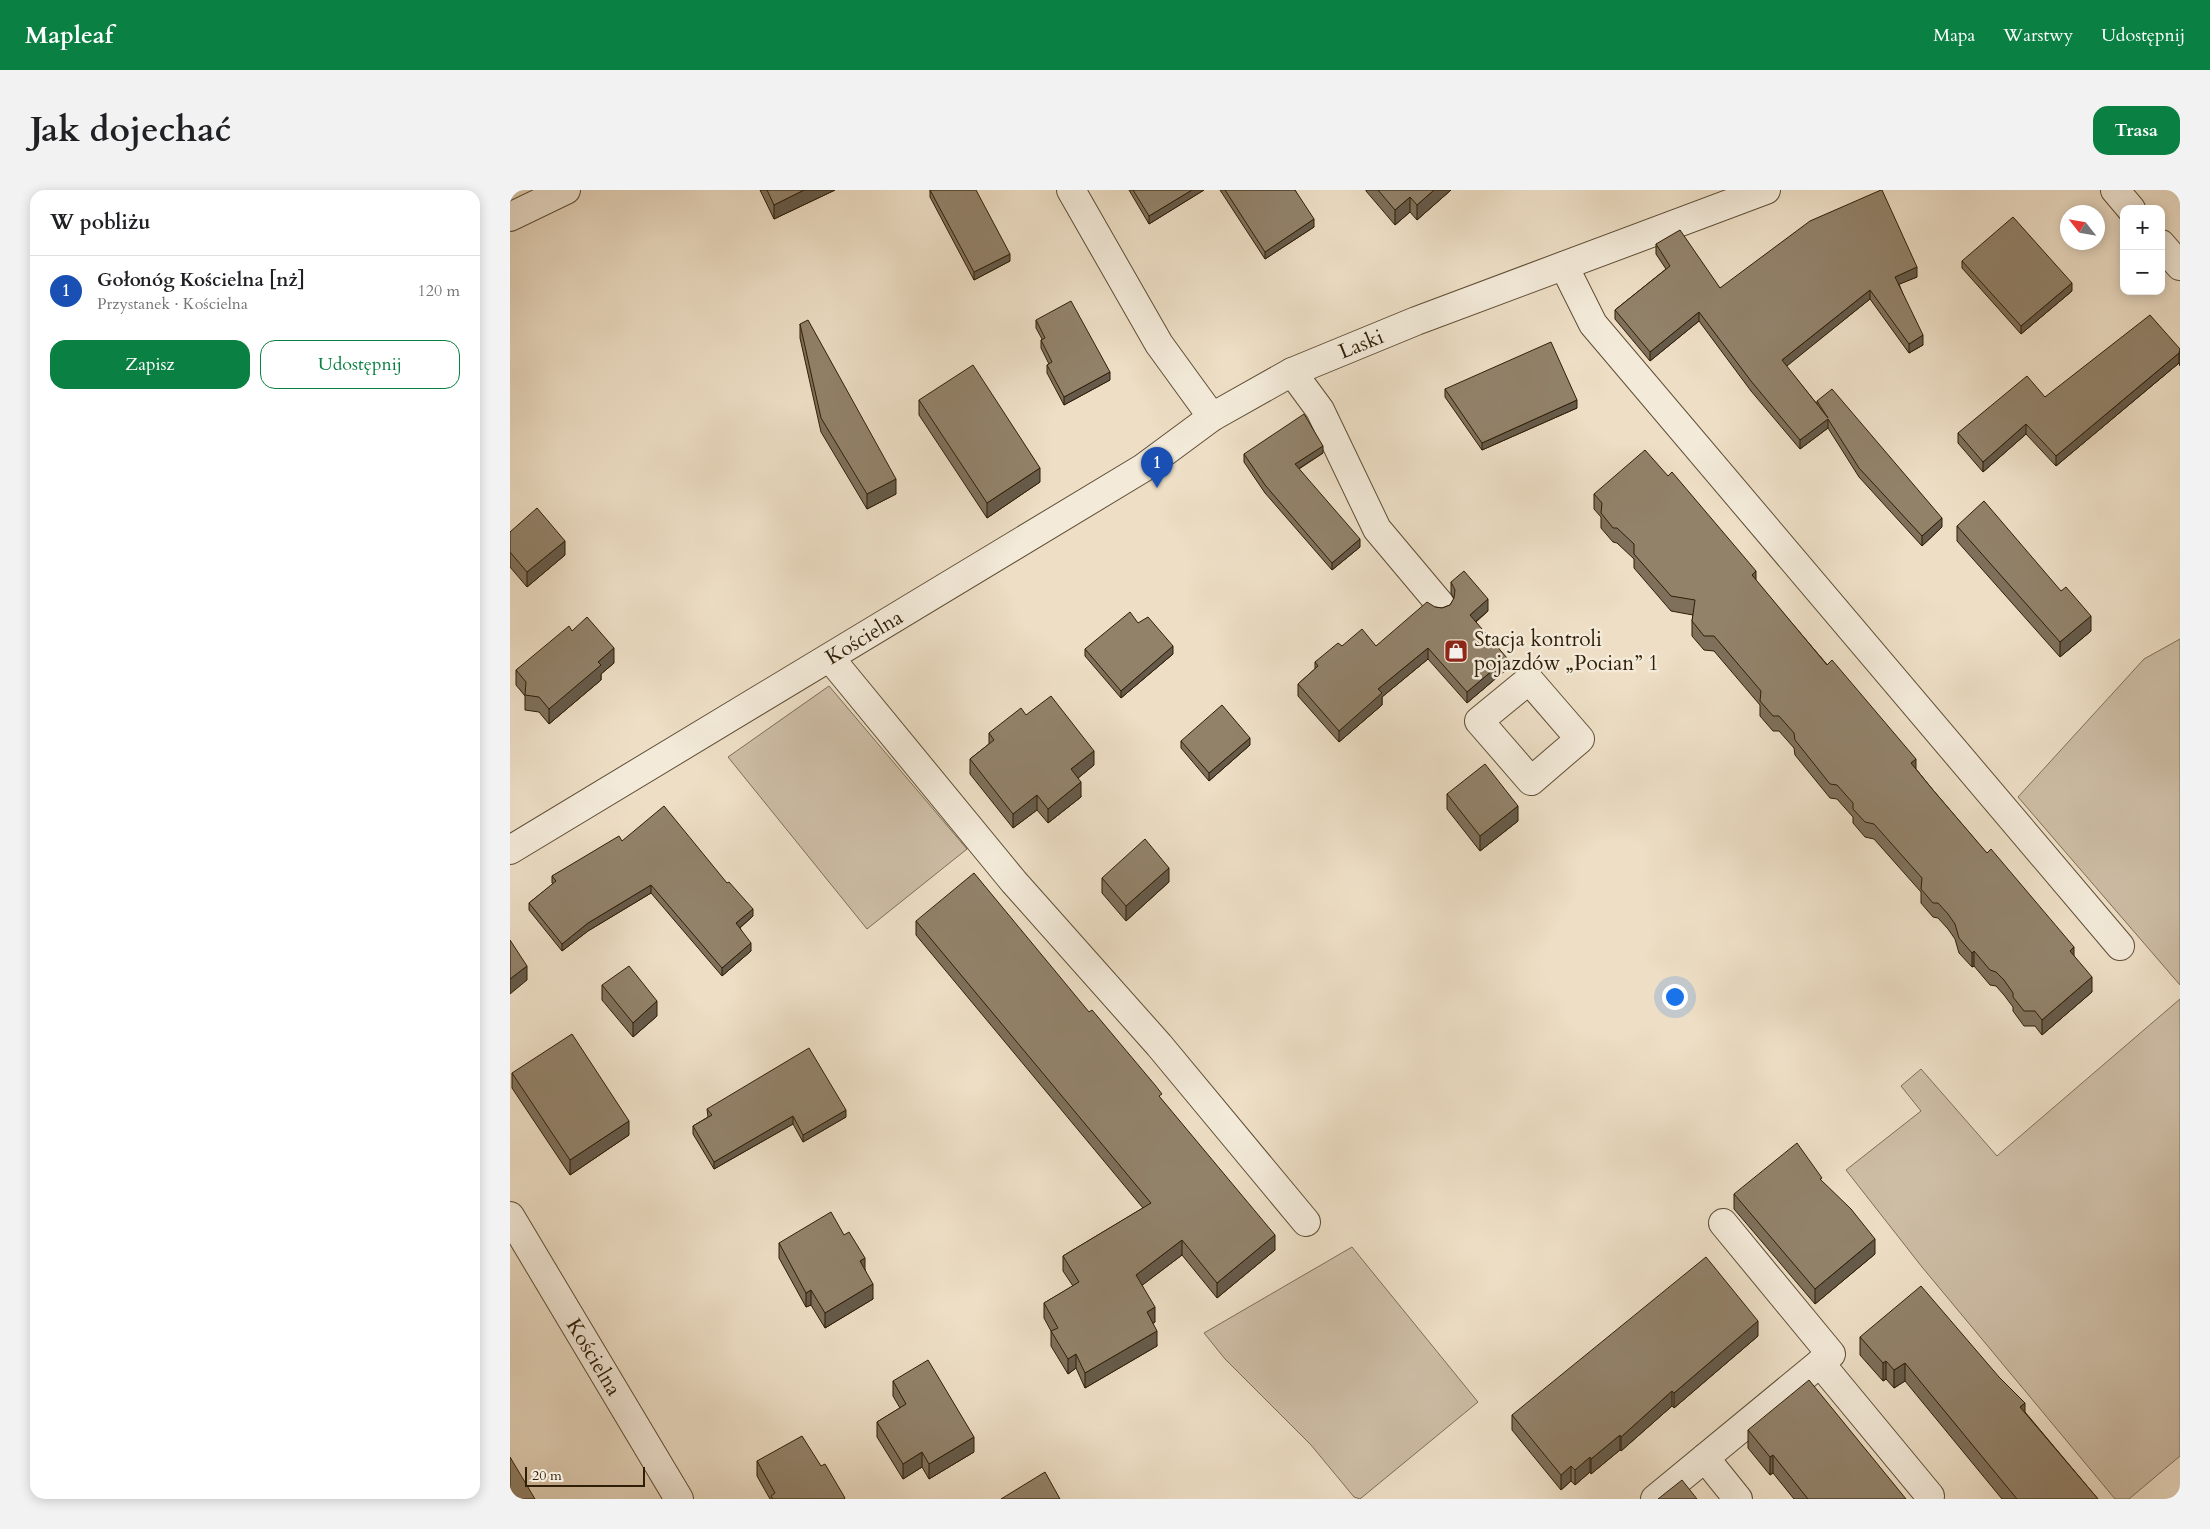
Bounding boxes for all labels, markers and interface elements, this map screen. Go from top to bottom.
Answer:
text: Mapleaf [25,19,113,52]
text: Mapa [1933,23,1975,48]
text: Warstwy [2003,23,2073,48]
text: Udostępnij [2101,23,2185,48]
text: Jak dojechać [30,106,231,154]
button: Trasa [2093,106,2180,155]
north arrow [2060,205,2105,250]
map controls [2120,205,2165,295]
button: + [2120,205,2165,250]
text: W pobliżu [50,208,151,237]
button: − [2120,250,2165,295]
text: Gołonóg Kościelna [nż] [97,267,305,293]
text: 1 [62,280,70,302]
text: 120 m [418,280,460,302]
text: Przystanek · Kościelna [97,293,248,315]
street label: Laski [1334,322,1388,367]
button: Zapisz [50,340,250,389]
button: Udostępnij [260,340,460,389]
pin: 1 [1141,447,1173,488]
street label: Kościelna [820,603,908,672]
place label: Stacja kontroli pojazdów „Pocian” 1 [1474,625,1659,678]
shop icon: Stacja kontroli pojazdów „Pocian” 1 [1443,638,1469,664]
your location [1662,984,1688,1010]
street label: Kościelna [559,1313,628,1401]
scale bar [525,1464,645,1487]
text: 20 m [532,1466,562,1485]

